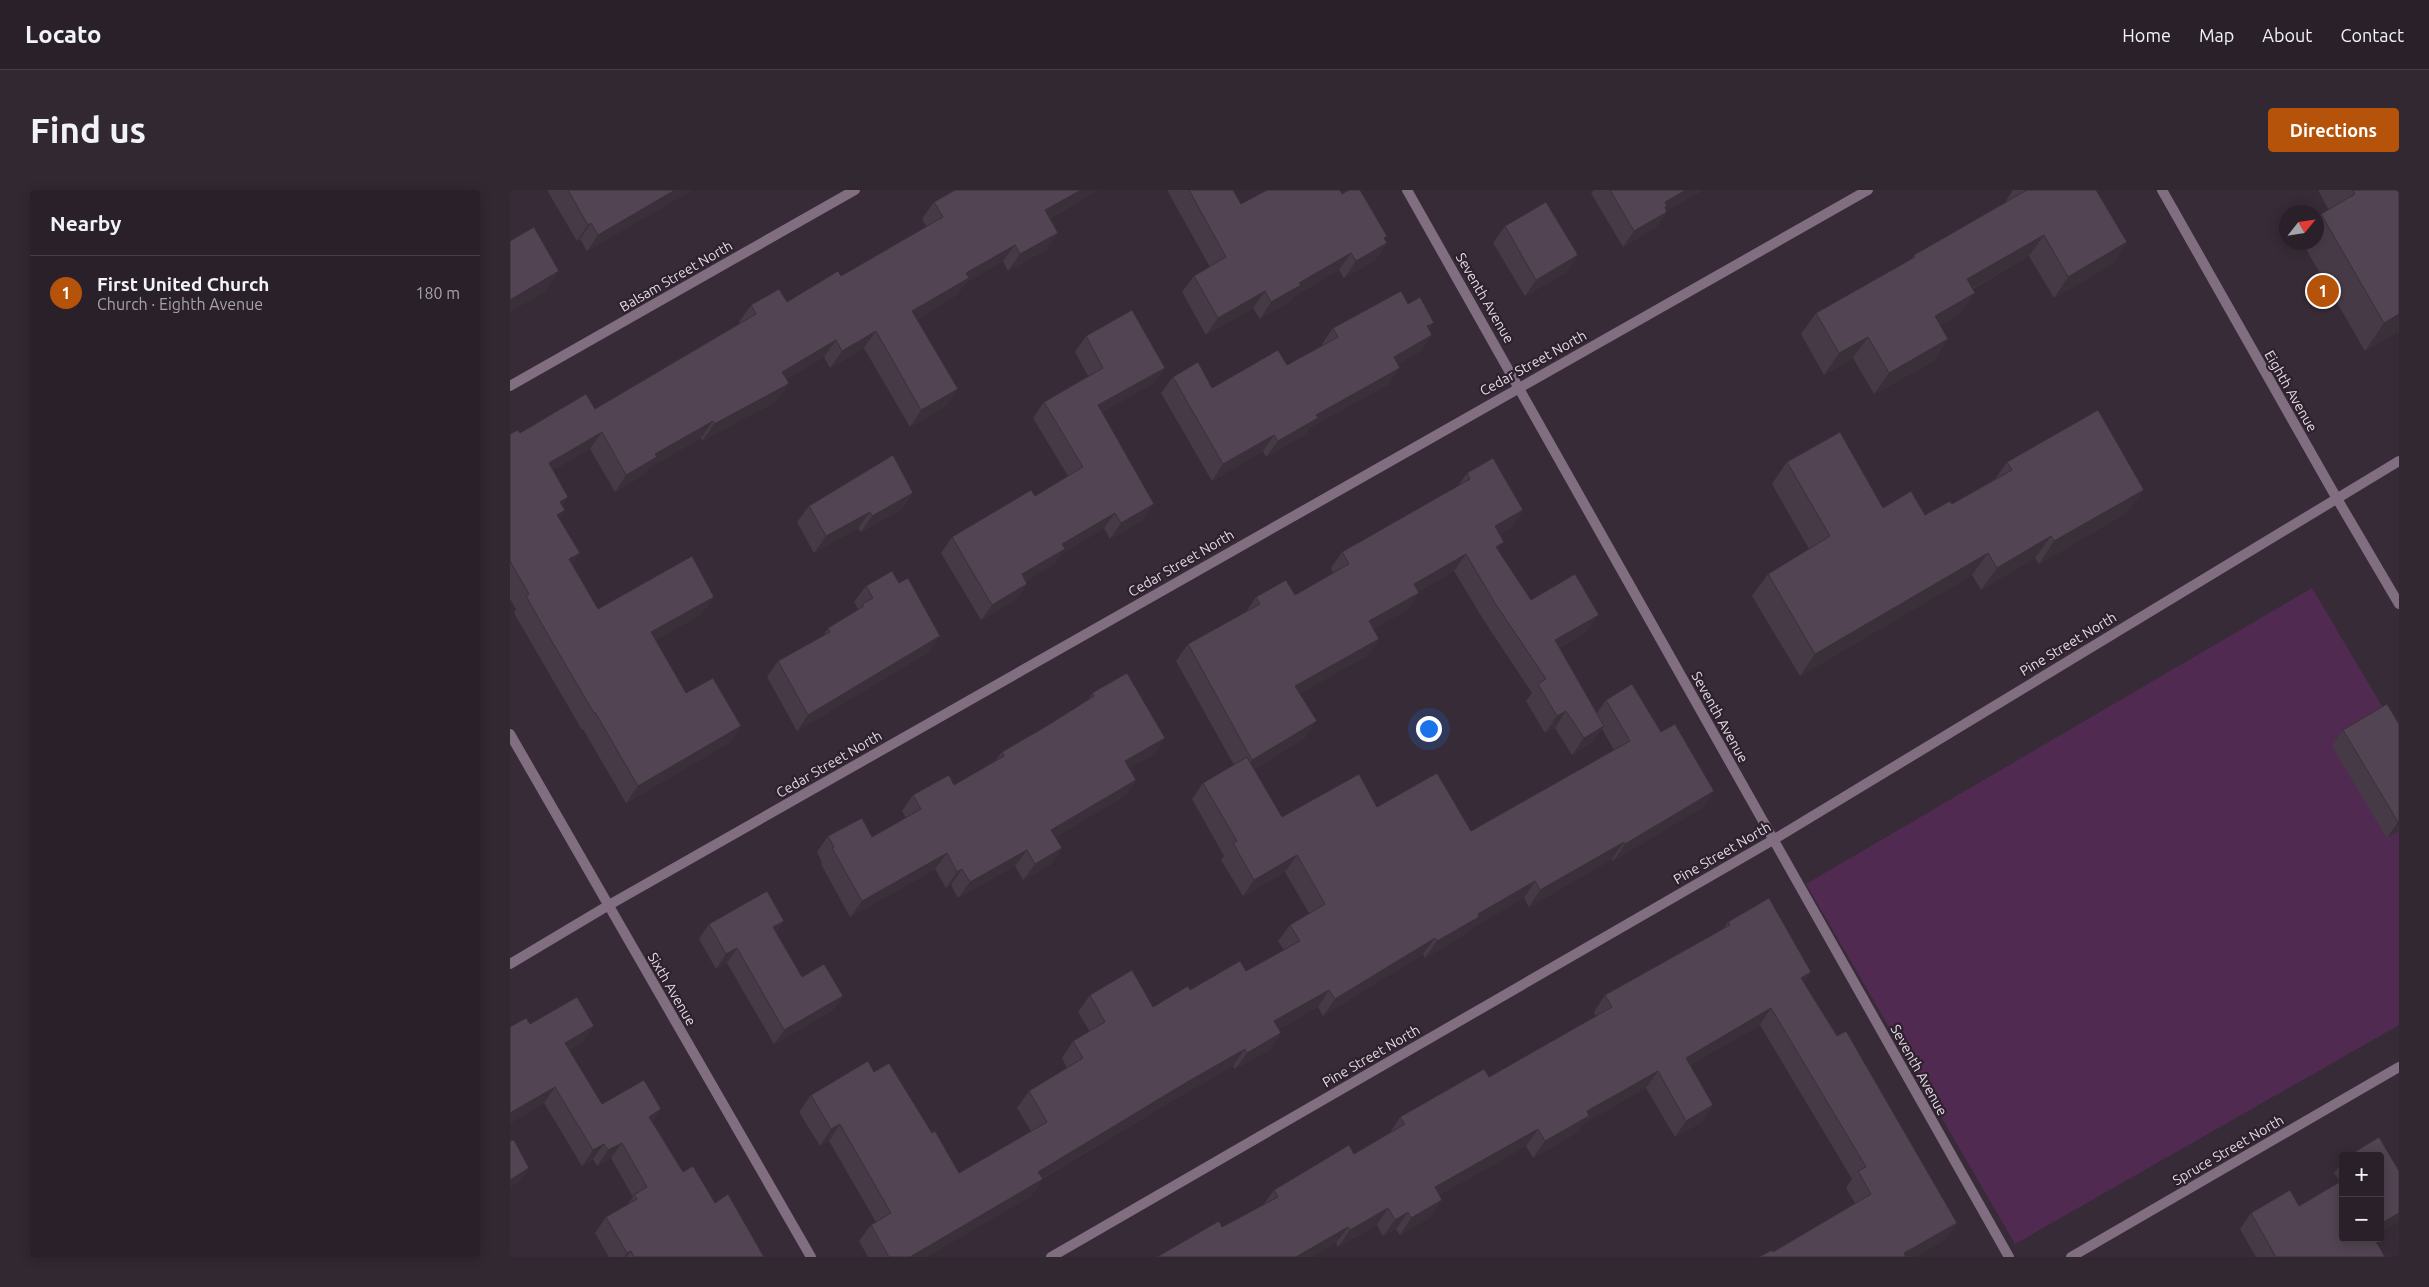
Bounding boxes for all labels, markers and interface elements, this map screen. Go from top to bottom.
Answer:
text: Locato [25,21,101,48]
text: Home [2122,25,2171,45]
text: Map [2199,25,2234,45]
text: About [2262,25,2312,45]
text: Contact [2340,25,2404,45]
button: Directions [2268,108,2399,152]
text: Find us [30,110,146,150]
north arrow [2279,205,2324,250]
text: Nearby [50,211,121,235]
street label: Balsam Street North [617,237,735,315]
street label: Seventh Avenue [1453,250,1517,346]
pin: 1 [2307,272,2339,310]
text: First United Church [97,273,269,295]
text: 1 [61,284,71,302]
text: 180 m [415,284,460,302]
text: Church · Eighth Avenue [97,295,263,313]
street label: Cedar Street North [1477,327,1589,399]
street label: Eighth Avenue [2261,348,2321,434]
street label: Cedar Street North [1125,526,1237,600]
street label: Pine Street North [2017,609,2119,679]
street label: Seventh Avenue [1688,669,1752,765]
your location [1416,716,1442,742]
street label: Cedar Street North [773,727,885,801]
street label: Pine Street North [1670,819,1774,887]
street label: Sixth Avenue [645,950,699,1028]
street label: Pine Street North [1319,1022,1423,1090]
street label: Seventh Avenue [1887,1022,1951,1118]
street label: Spruce Street North [2170,1112,2286,1188]
map controls [2339,1152,2384,1242]
button: + [2339,1152,2384,1197]
button: − [2339,1197,2384,1242]

